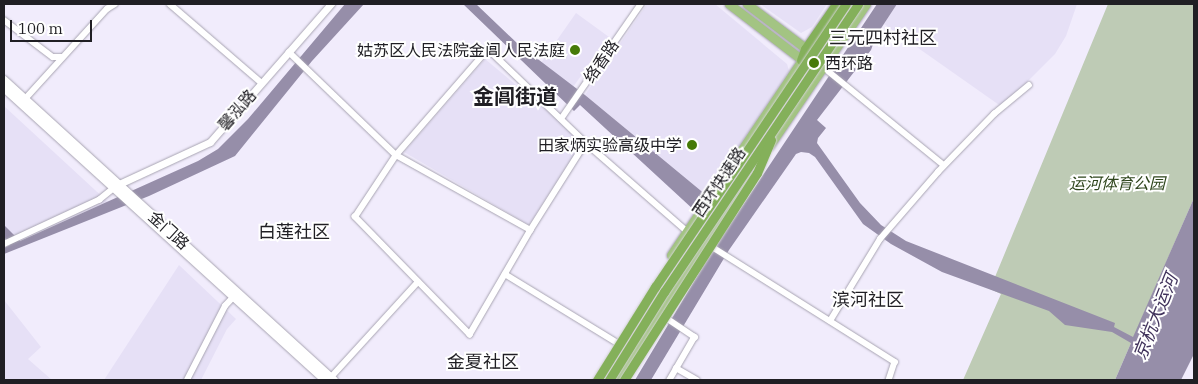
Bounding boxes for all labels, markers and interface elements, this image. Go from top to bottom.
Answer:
scale bar [12,10,95,42]
text: 100 m [18,19,63,38]
district label: 三元四村社区 [829,27,937,49]
street label: 络香路 [579,36,623,86]
place label: 姑苏区人民法院金阊人民法庭 [357,40,565,60]
marker: 姑苏区人民法院金阊人民法庭 [569,44,581,56]
place label: 西环路 [825,53,873,73]
marker: 西环路 [807,56,821,70]
district label: 金阊街道 [473,83,557,109]
street label: 馨泓路 [214,86,260,134]
place label: 田家炳实验高级中学 [538,135,682,155]
marker: 田家炳实验高级中学 [686,139,698,151]
street label: 西环快速路 [689,143,749,221]
park label: 运河体育公园 [1069,173,1165,193]
street label: 金门路 [145,207,193,253]
district label: 白莲社区 [258,221,330,243]
water label: 京杭大运河 [1129,271,1183,363]
district label: 滨河社区 [832,289,904,311]
district label: 金夏社区 [447,351,519,373]

